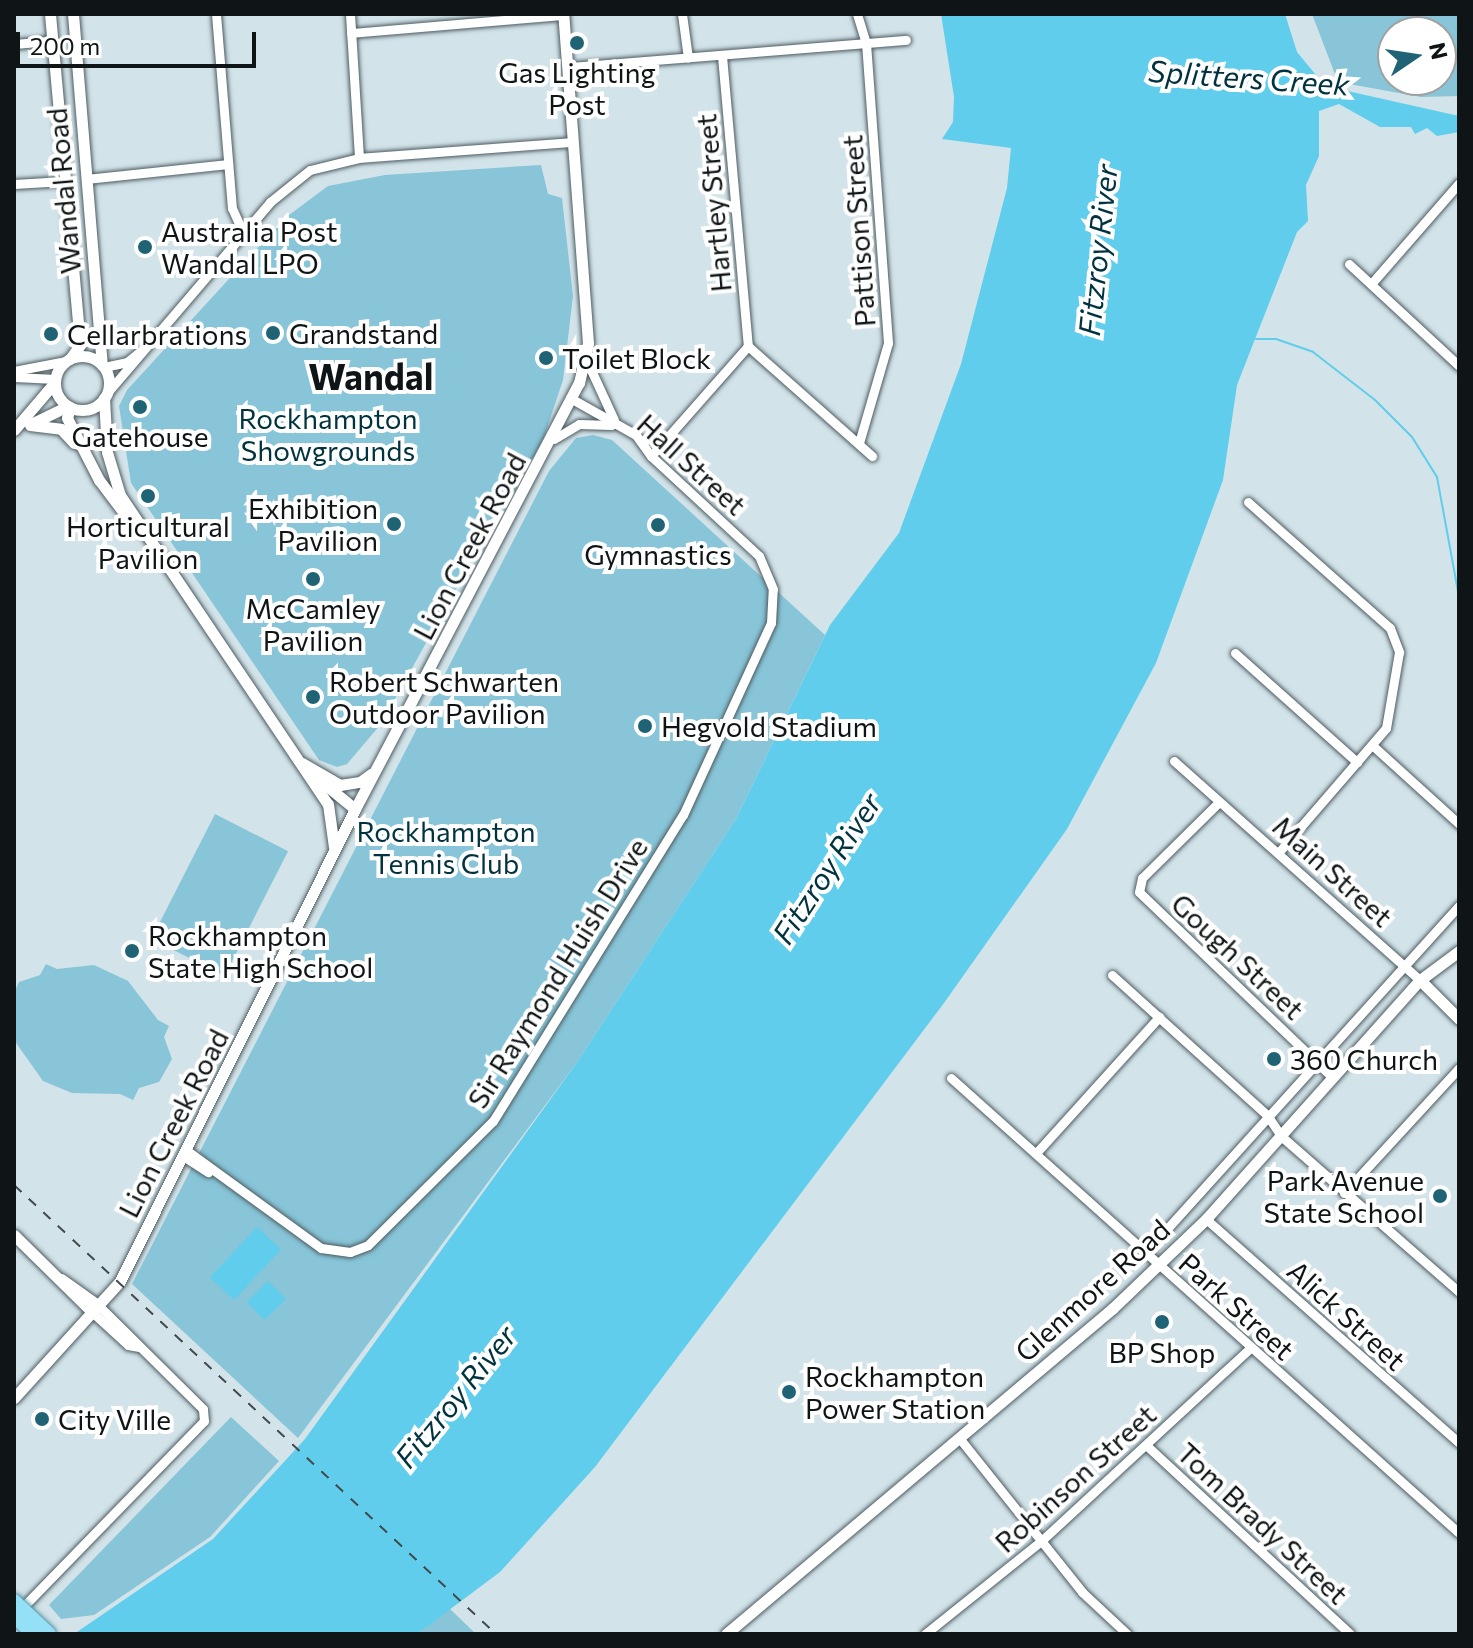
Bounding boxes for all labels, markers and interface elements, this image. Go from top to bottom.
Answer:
scale bar [20,16,260,66]
north arrow [1377,16,1457,96]
text: 200 m [30,31,100,60]
marker: Gas Lighting Post [568,34,586,52]
text: N [1424,40,1454,62]
water label: Splitters Creek [1147,52,1351,102]
place label: Gas Lighting Post [498,55,656,121]
street label: Wandal Road [39,107,87,275]
street label: Hartley Street [688,112,738,294]
street label: Pattison Street [835,134,881,328]
water label: Fitzroy River [1070,162,1124,338]
place label: Australia Post Wandal LPO [161,214,337,280]
marker: Australia Post Wandal LPO [136,238,154,256]
place label: Grandstand [289,316,438,350]
place label: Cellarbrations [67,317,247,351]
marker: Grandstand [264,324,282,342]
marker: Cellarbrations [42,325,60,343]
place label: Toilet Block [562,341,711,375]
marker: Toilet Block [537,349,555,367]
district label: Wandal [308,354,434,398]
marker: Gatehouse [131,398,149,416]
park label: Rockhampton Showgrounds [238,401,418,467]
street label: Hall Street [631,407,753,521]
place label: Gatehouse [71,419,209,453]
street label: Lion Creek Road [406,447,532,645]
marker: Horticultural Pavilion [139,487,157,505]
place label: Exhibition Pavilion [248,491,378,557]
place label: Horticultural Pavilion [66,509,230,575]
marker: Exhibition Pavilion [385,515,403,533]
marker: Gymnastics [649,516,667,534]
place label: Gymnastics [584,537,732,571]
marker: McCamley Pavilion [304,570,322,588]
place label: McCamley Pavilion [246,591,380,657]
place label: Robert Schwarten Outdoor Pavilion [329,664,559,730]
marker: Robert Schwarten Outdoor Pavilion [304,688,322,706]
place label: Hegvold Stadium [661,709,877,743]
marker: Hegvold Stadium [636,717,654,735]
water label: Fitzroy River [764,786,888,950]
street label: Main Street [1266,809,1400,933]
park label: Rockhampton Tennis Club [356,814,536,880]
street label: Sir Raymond Huish Drive [460,832,654,1114]
street label: Gough Street [1165,886,1311,1026]
place label: Rockhampton State High School [148,918,373,984]
marker: Rockhampton State High School [123,942,141,960]
street label: Lion Creek Road [111,1023,235,1223]
place label: 360 Church [1290,1042,1438,1076]
marker: 360 Church [1265,1050,1283,1068]
place label: Park Avenue State School [1263,1163,1424,1229]
marker: Park Avenue State School [1431,1187,1449,1205]
street label: Glenmore Road [1008,1212,1176,1368]
street label: Park Street [1173,1246,1301,1366]
street label: Alick Street [1281,1253,1413,1377]
marker: BP Shop [1153,1313,1171,1331]
water label: Fitzroy River [387,1318,523,1474]
place label: BP Shop [1109,1335,1215,1369]
place label: Rockhampton Power Station [805,1359,985,1425]
marker: Rockhampton Power Station [780,1383,798,1401]
street label: Robinson Street [988,1397,1162,1559]
place label: City Ville [58,1402,171,1436]
marker: City Ville [33,1410,51,1428]
street label: Tom Brady Street [1171,1435,1355,1611]

